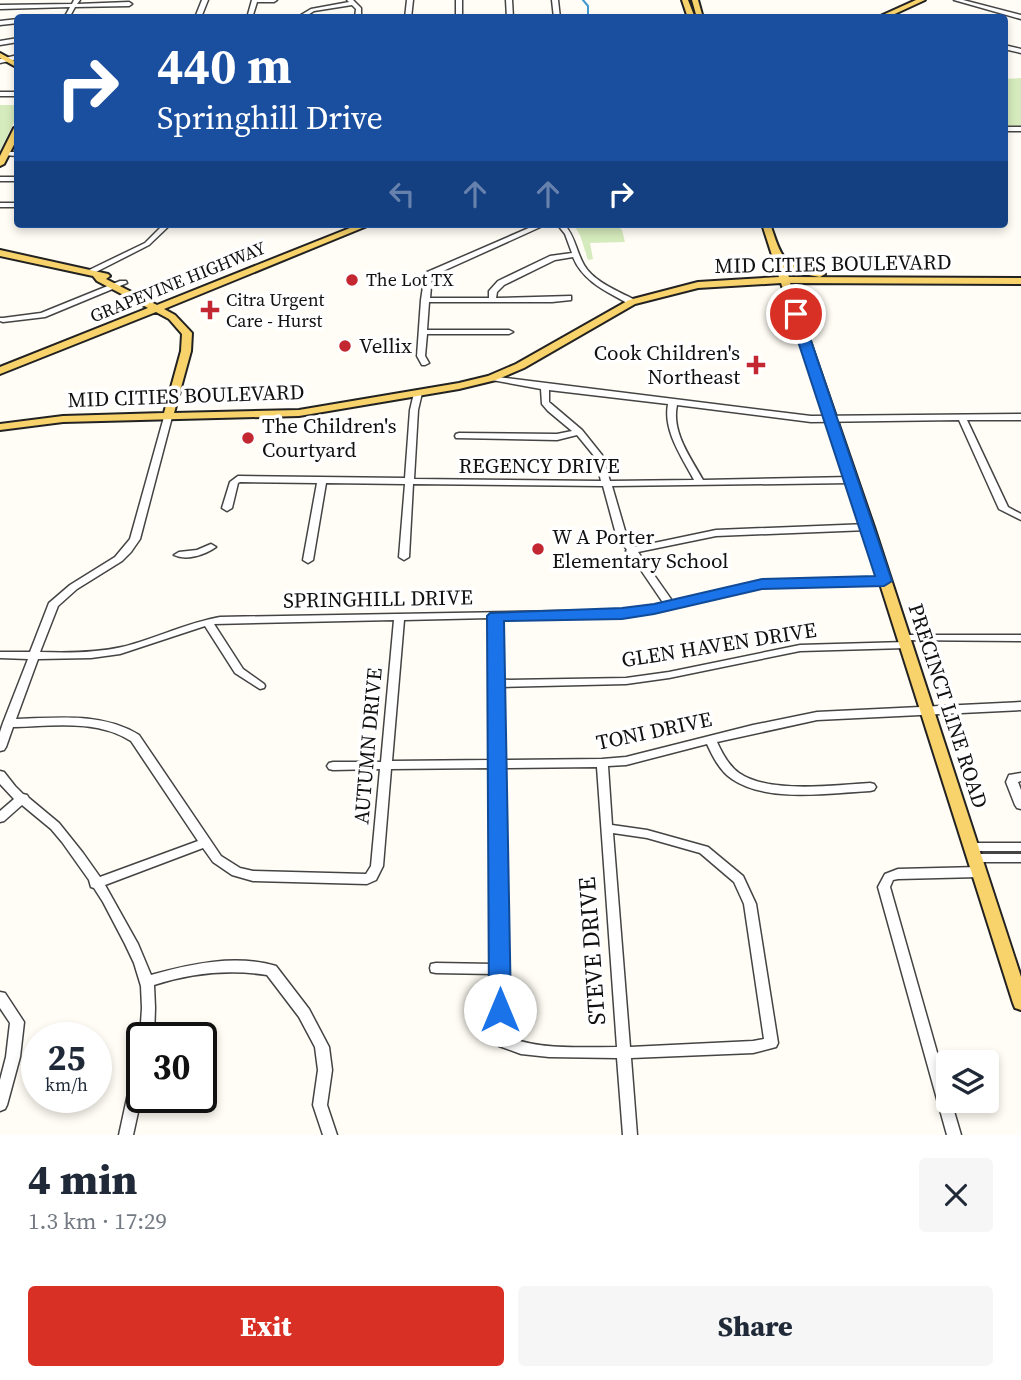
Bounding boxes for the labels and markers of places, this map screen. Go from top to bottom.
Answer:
place label: The Lot TX [366,267,454,292]
marker: The Lot TX [344,272,360,288]
pin [766,284,826,344]
place label: Citra Urgent Care - Hurst [226,287,324,333]
marker: Citra Urgent Care - Hurst [200,300,220,320]
place label: Vellix [359,331,412,360]
marker: Vellix [337,338,353,354]
place label: Cook Children's Northeast [594,338,740,391]
marker: Cook Children's Northeast [746,355,766,375]
place label: The Children's Courtyard [262,411,397,464]
marker: The Children's Courtyard [240,430,256,446]
place label: W A Porter Elementary School [552,522,729,575]
marker: W A Porter Elementary School [530,541,546,557]

